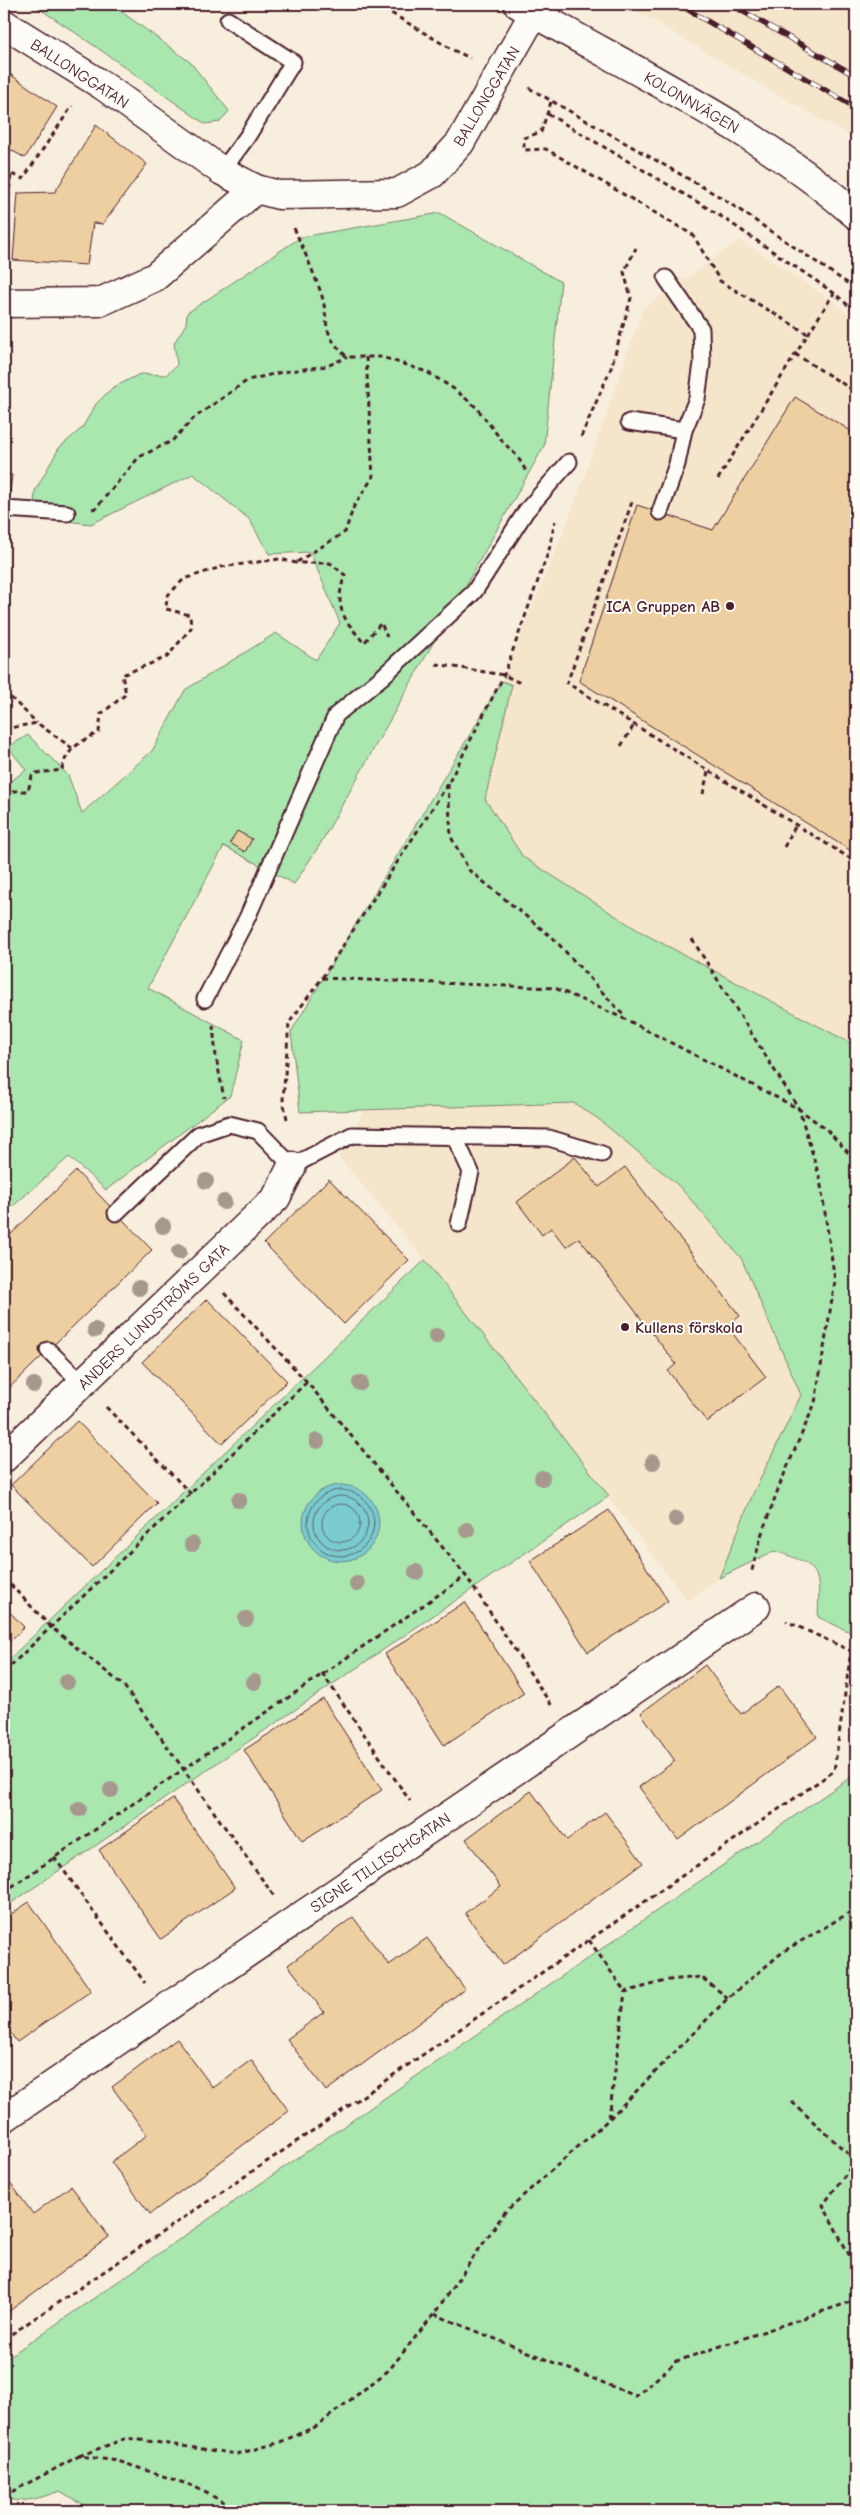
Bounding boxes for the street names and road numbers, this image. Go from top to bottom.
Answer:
street label: BALLONGGATAN [27,35,132,112]
street label: BALLONGGATAN [450,43,524,150]
street label: KOLONNVÄGEN [641,68,742,137]
street label: ANDERS LUNDSTRÖMS GATA [75,1240,233,1394]
street label: SIGNE TILLISCHGATAN [307,1809,454,1916]

